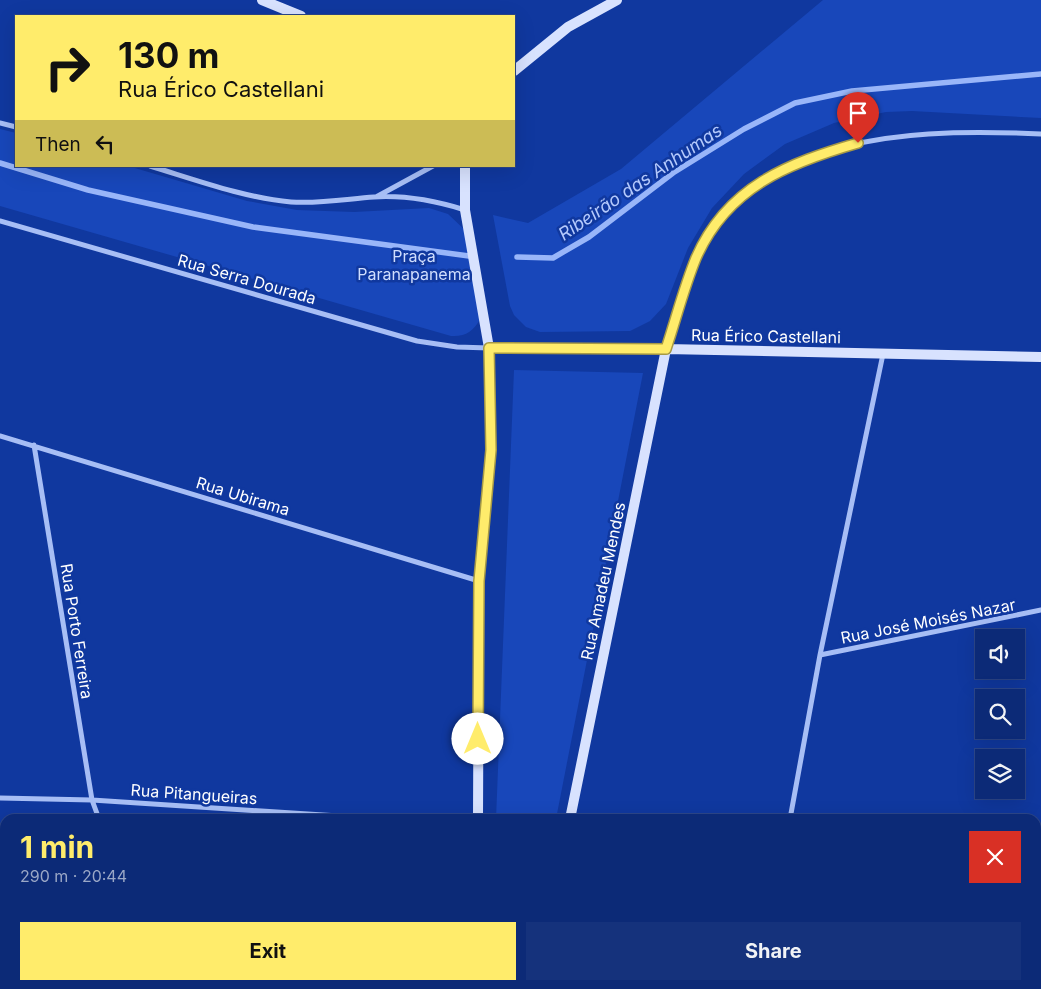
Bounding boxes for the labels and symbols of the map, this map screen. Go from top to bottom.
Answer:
pin [837,92,879,143]
water label: Ribeirão das Anhumas [554,119,726,245]
park label: Praça Paranapanema [357,246,471,284]
street label: Rua Serra Dourada [176,250,318,308]
street label: Rua Érico Castellani [691,325,841,347]
street label: Rua Ubirama [194,472,292,520]
street label: Rua Amadeu Mendes [576,500,630,662]
street label: Rua Porto Ferreira [56,562,98,700]
street label: Rua José Moisés Nazar [839,594,1017,648]
position arrow [451,712,503,764]
street label: Rua Pitangueiras [130,780,258,808]

